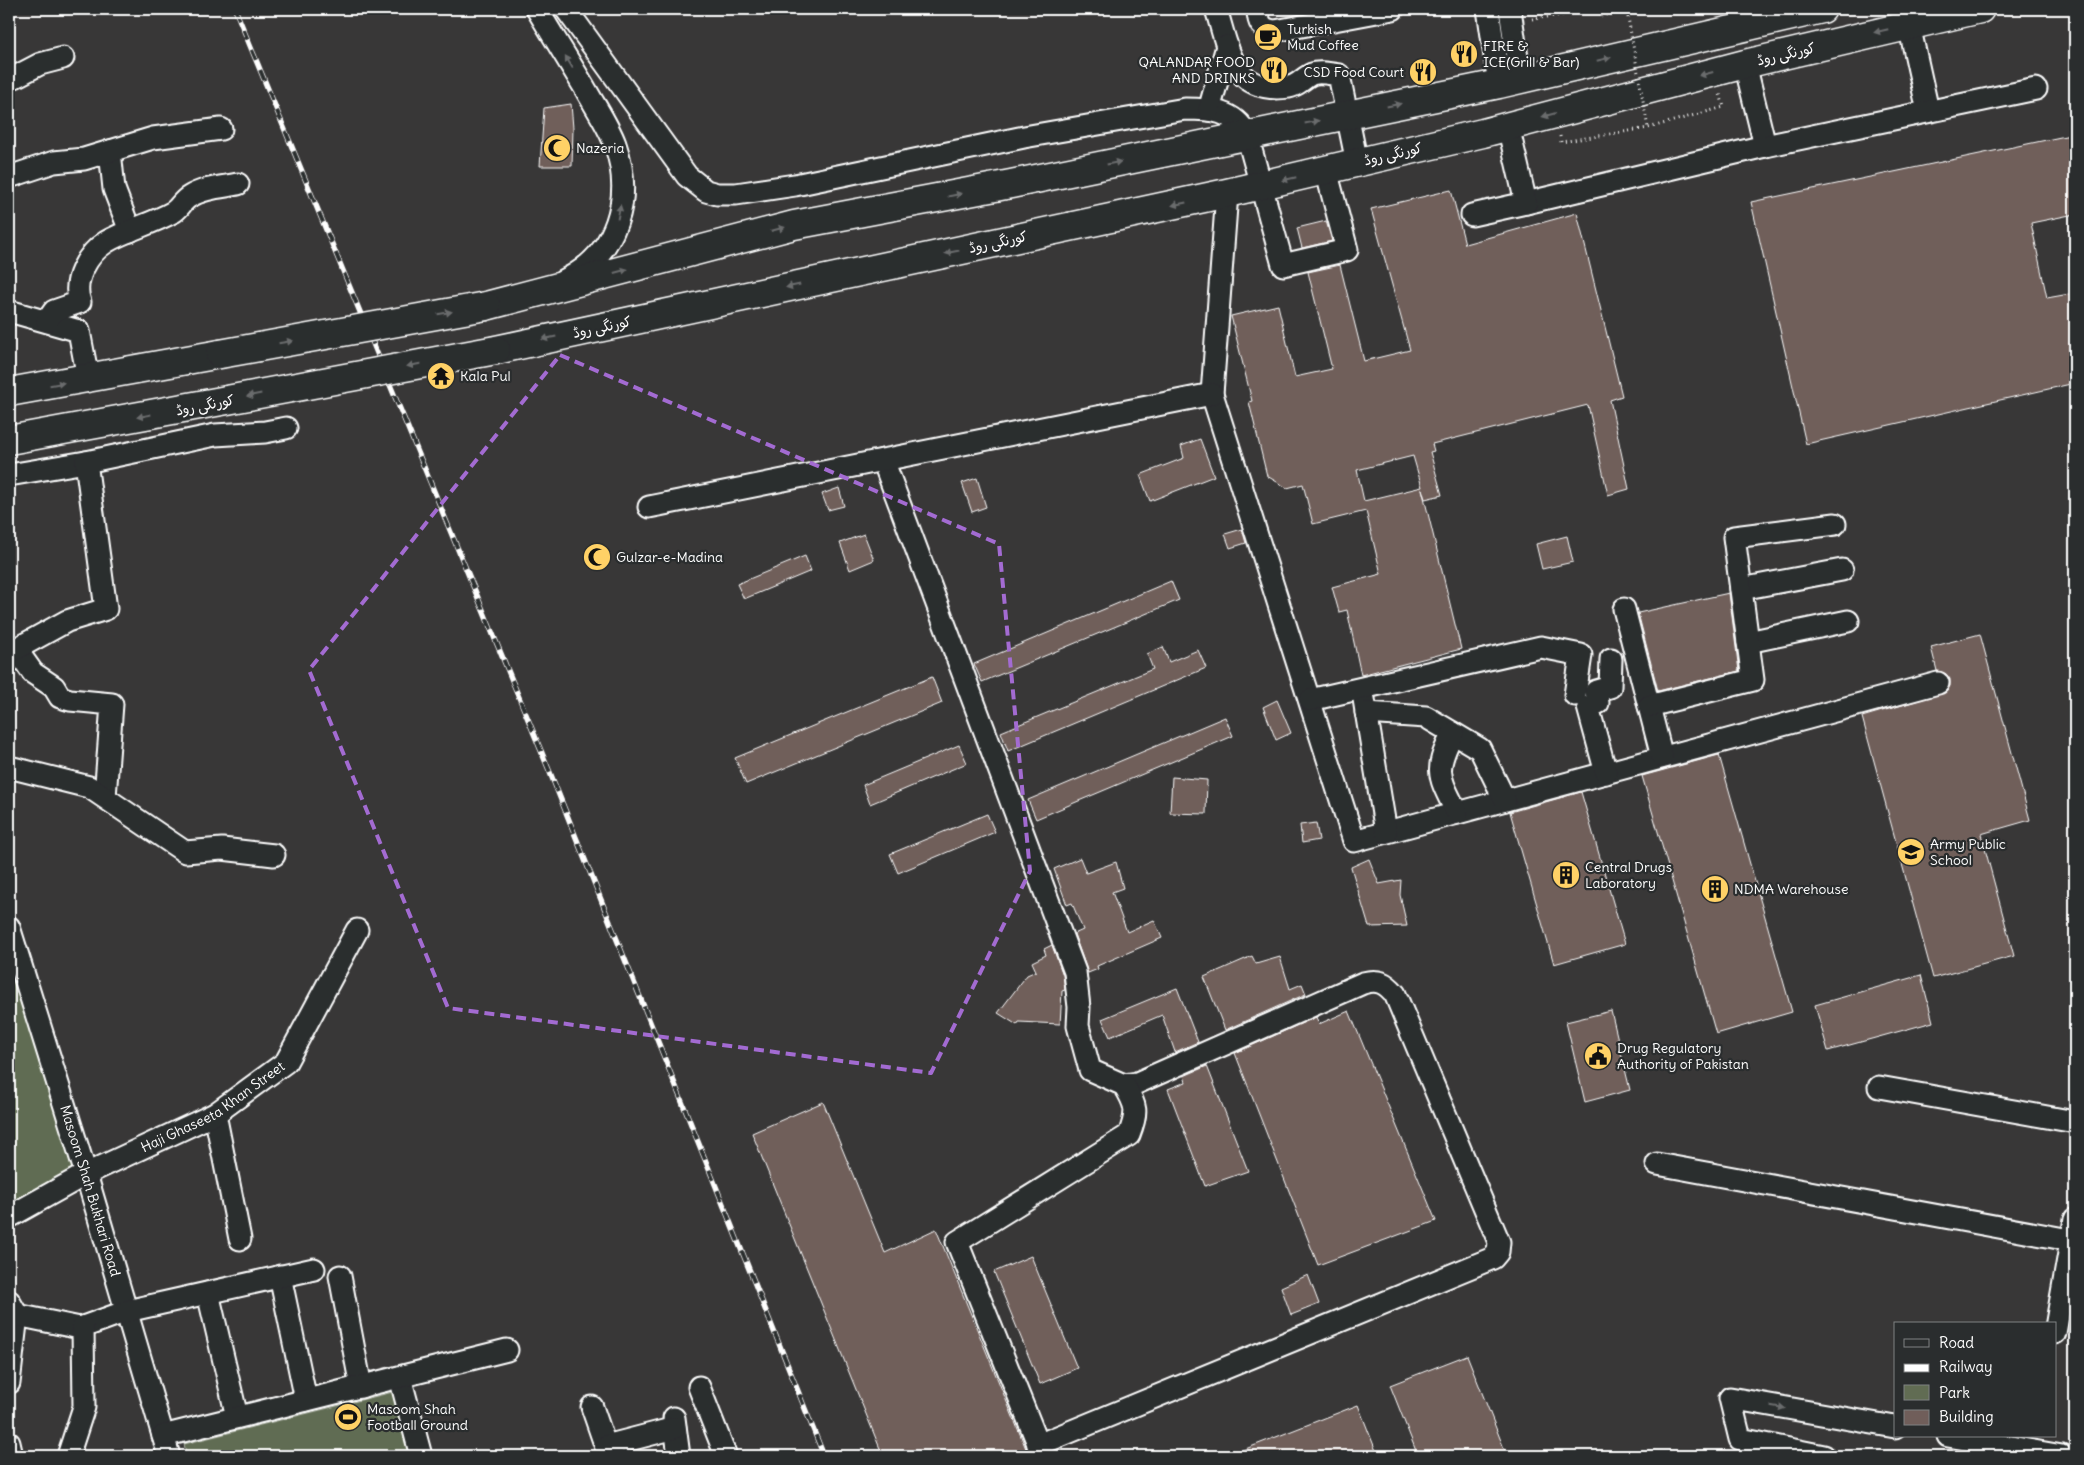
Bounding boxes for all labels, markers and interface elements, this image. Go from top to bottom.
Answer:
place label: Turkish Mud Coffee [1287,20,1359,54]
cafe icon: Turkish Mud Coffee [1253,22,1283,52]
one-way arrow [1873,27,1888,35]
place label: FIRE & ICE(Grill & Bar) [1483,37,1580,71]
restaurant icon: FIRE & ICE(Grill & Bar) [1449,39,1479,69]
street label: کورنگی روڈ [1755,39,1817,69]
place label: QALANDAR FOOD AND DRINKS [1139,53,1255,87]
restaurant icon: QALANDAR FOOD AND DRINKS [1259,55,1289,85]
one-way arrow [1596,55,1612,63]
one-way arrow [565,56,574,69]
restaurant icon: CSD Food Court [1408,57,1438,87]
place label: CSD Food Court [1304,63,1404,81]
one-way arrow [1698,70,1714,78]
one-way arrow [1386,101,1402,109]
one-way arrow [1541,112,1556,120]
one-way arrow [1305,117,1321,125]
mosque icon: Nazeria [542,133,572,163]
place label: Nazeria [576,139,624,157]
street label: کورنگی روڈ [1362,139,1424,169]
one-way arrow [1107,159,1122,167]
one-way arrow [1281,175,1297,183]
one-way arrow [947,191,963,199]
one-way arrow [1171,200,1187,208]
one-way arrow [616,203,624,219]
one-way arrow [771,225,786,233]
street label: کورنگی روڈ [967,227,1029,257]
one-way arrow [944,248,960,256]
one-way arrow [614,267,629,275]
one-way arrow [786,282,801,290]
one-way arrow [438,309,454,317]
street label: کورنگی روڈ [571,312,633,342]
one-way arrow [540,335,556,343]
one-way arrow [278,338,293,346]
temple icon: Kala Pul [426,361,456,391]
one-way arrow [405,362,421,370]
place label: Kala Pul [460,367,511,385]
one-way arrow [49,379,65,387]
street label: کورنگی روڈ [174,391,236,419]
one-way arrow [246,392,262,400]
one-way arrow [136,412,152,420]
mosque icon: Gulzar-e-Madina [582,542,612,572]
place label: Gulzar-e-Madina [616,548,723,566]
place label: Army Public School [1930,835,2006,869]
school or university icon: Army Public School [1896,837,1926,867]
place label: Central Drugs Laboratory [1585,858,1672,892]
building icon: Central Drugs Laboratory [1551,860,1581,890]
building icon: NDMA Warehouse [1700,874,1730,904]
place label: NDMA Warehouse [1734,880,1848,898]
place label: Drug Regulatory Authority of Pakistan [1617,1039,1749,1073]
public building icon: Drug Regulatory Authority of Pakistan [1583,1041,1613,1071]
street label: Haji Ghaseeta Khan Street [138,1057,288,1156]
street label: Masoom Shah Bukhari Road [56,1103,125,1278]
legend [1894,1322,2056,1438]
text: Road [1939,1333,1974,1352]
text: Railway [1939,1357,1993,1376]
text: Park [1939,1383,1970,1402]
place label: Masoom Shah Football Ground [367,1400,468,1434]
sports icon: Masoom Shah Football Ground [333,1402,363,1432]
one-way arrow [1770,1403,1786,1411]
text: Building [1939,1407,1994,1426]

